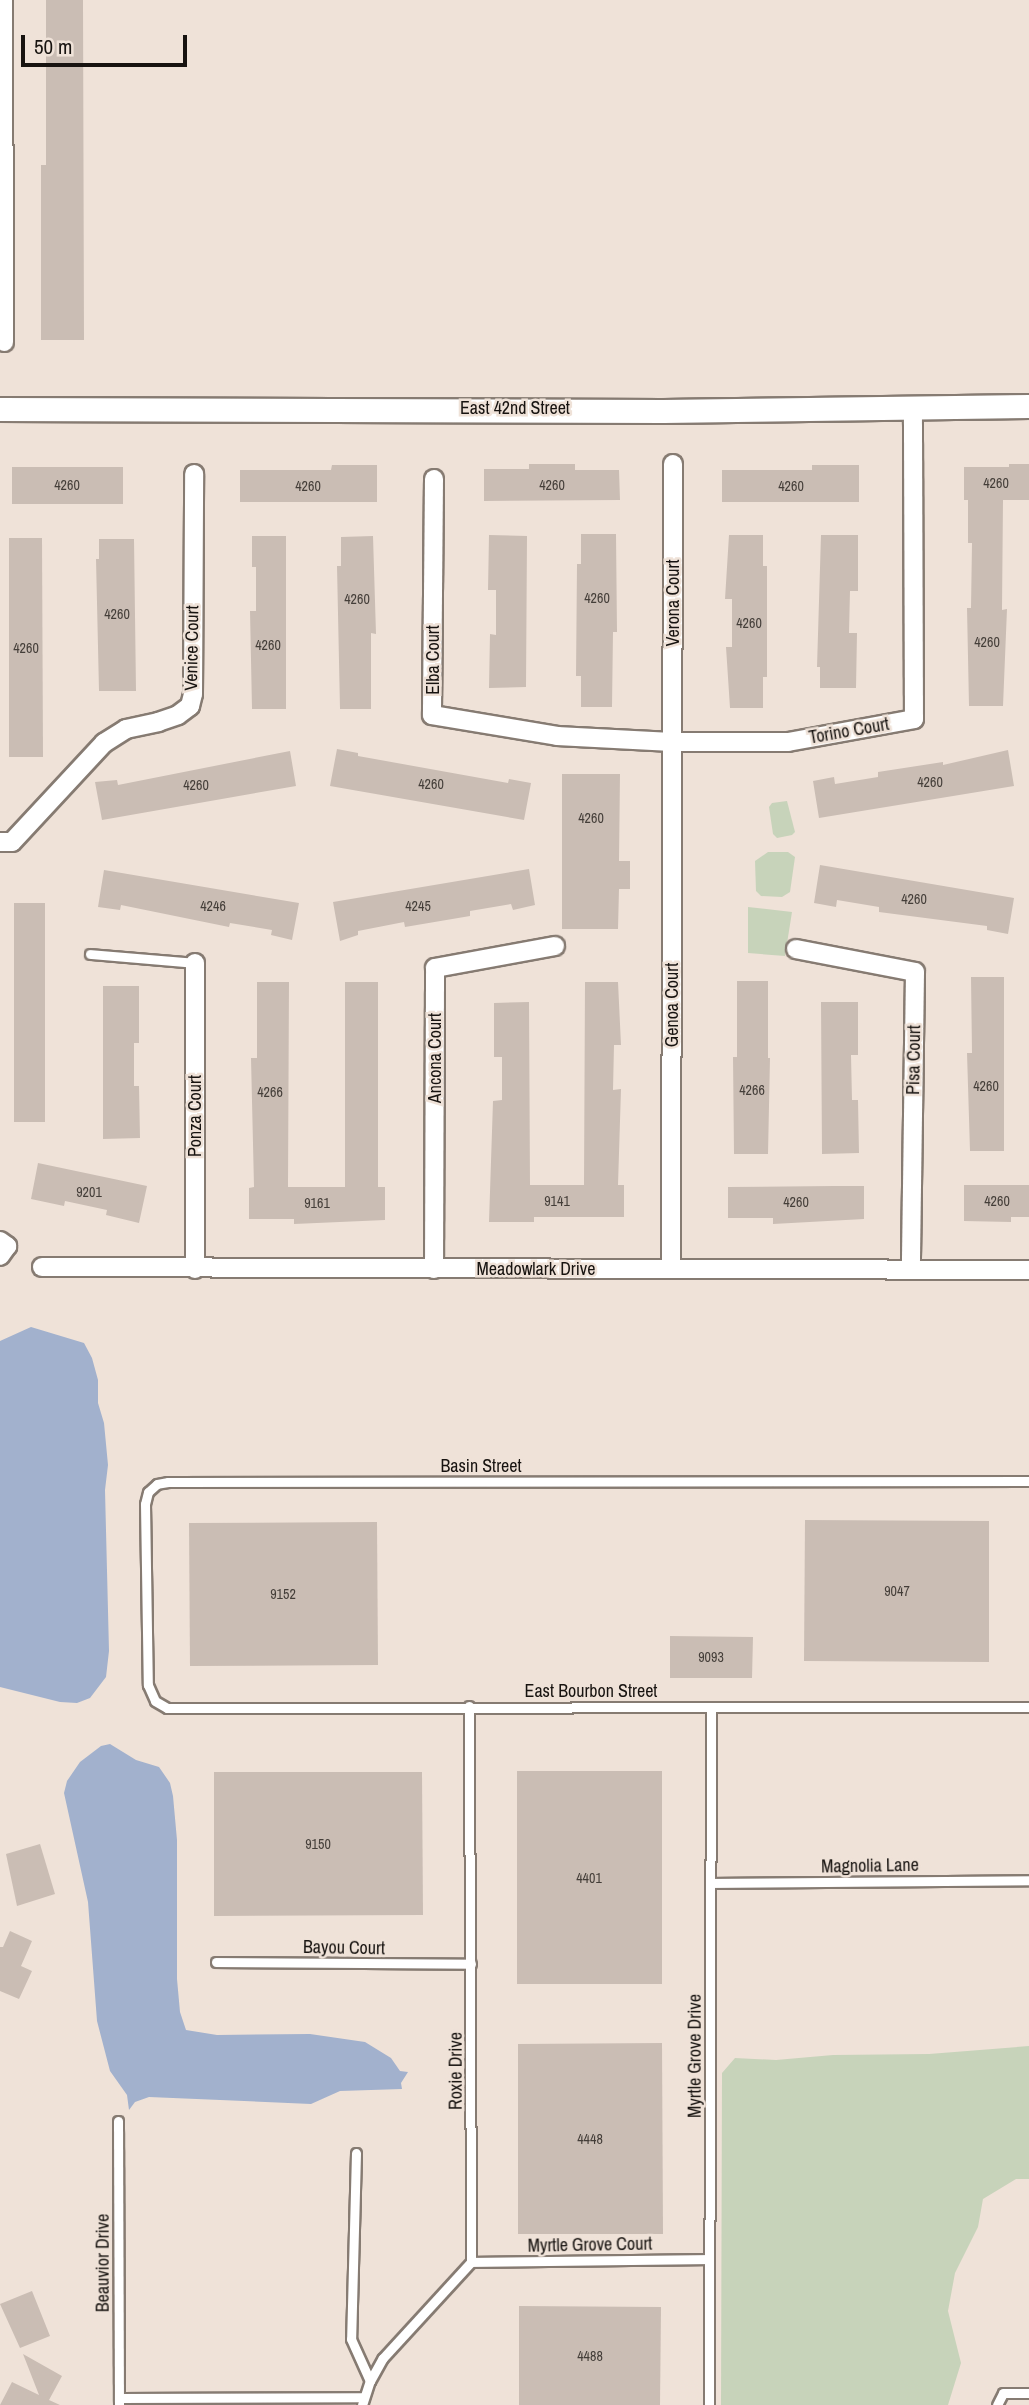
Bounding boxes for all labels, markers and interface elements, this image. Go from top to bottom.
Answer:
scale bar [24,21,191,65]
text: 50 m [34,32,72,61]
street label: East 42nd Street [460,397,570,419]
house number: 4260 [983,475,1009,491]
house number: 4260 [54,477,80,493]
house number: 4260 [539,477,565,493]
house number: 4260 [295,478,321,494]
house number: 4260 [778,478,804,494]
street label: Verona Court [662,560,684,646]
house number: 4260 [584,590,610,606]
house number: 4260 [344,591,370,607]
street label: Venice Court [180,605,204,691]
house number: 4260 [104,606,130,622]
house number: 4260 [736,615,762,631]
street label: Elba Court [422,625,444,695]
house number: 4260 [974,634,1000,650]
house number: 4260 [255,637,281,653]
house number: 4260 [13,640,39,656]
street label: Torino Court [807,713,891,749]
house number: 4260 [917,774,943,790]
house number: 4260 [418,776,444,792]
house number: 4260 [183,777,209,793]
house number: 4260 [578,810,604,826]
house number: 4260 [901,891,927,907]
house number: 4246 [200,898,226,914]
house number: 4245 [405,898,431,914]
street label: Genoa Court [661,963,683,1047]
street label: Ancona Court [424,1013,446,1103]
street label: Pisa Court [903,1025,925,1095]
street label: Ponza Court [184,1075,206,1157]
house number: 4260 [973,1078,999,1094]
house number: 4266 [739,1082,765,1098]
house number: 4266 [257,1084,283,1100]
house number: 9201 [76,1184,102,1200]
house number: 9141 [544,1193,570,1209]
house number: 4260 [984,1193,1010,1209]
house number: 4260 [783,1194,809,1210]
house number: 9161 [304,1195,330,1211]
street label: Meadowlark Drive [477,1258,595,1280]
street label: Basin Street [440,1455,522,1477]
house number: 9047 [884,1583,910,1599]
house number: 9152 [270,1586,296,1602]
house number: 9093 [698,1649,724,1665]
street label: East Bourbon Street [525,1680,657,1702]
house number: 9150 [305,1836,331,1852]
street label: Magnolia Lane [821,1854,919,1878]
house number: 4401 [576,1870,602,1886]
street label: Bayou Court [303,1936,385,1960]
street label: Myrtle Grove Drive [684,1994,706,2118]
street label: Roxie Drive [445,2032,467,2110]
house number: 4448 [577,2131,603,2147]
street label: Beauvior Drive [92,2214,114,2312]
street label: Myrtle Grove Court [527,2233,653,2257]
house number: 4488 [577,2348,603,2364]

